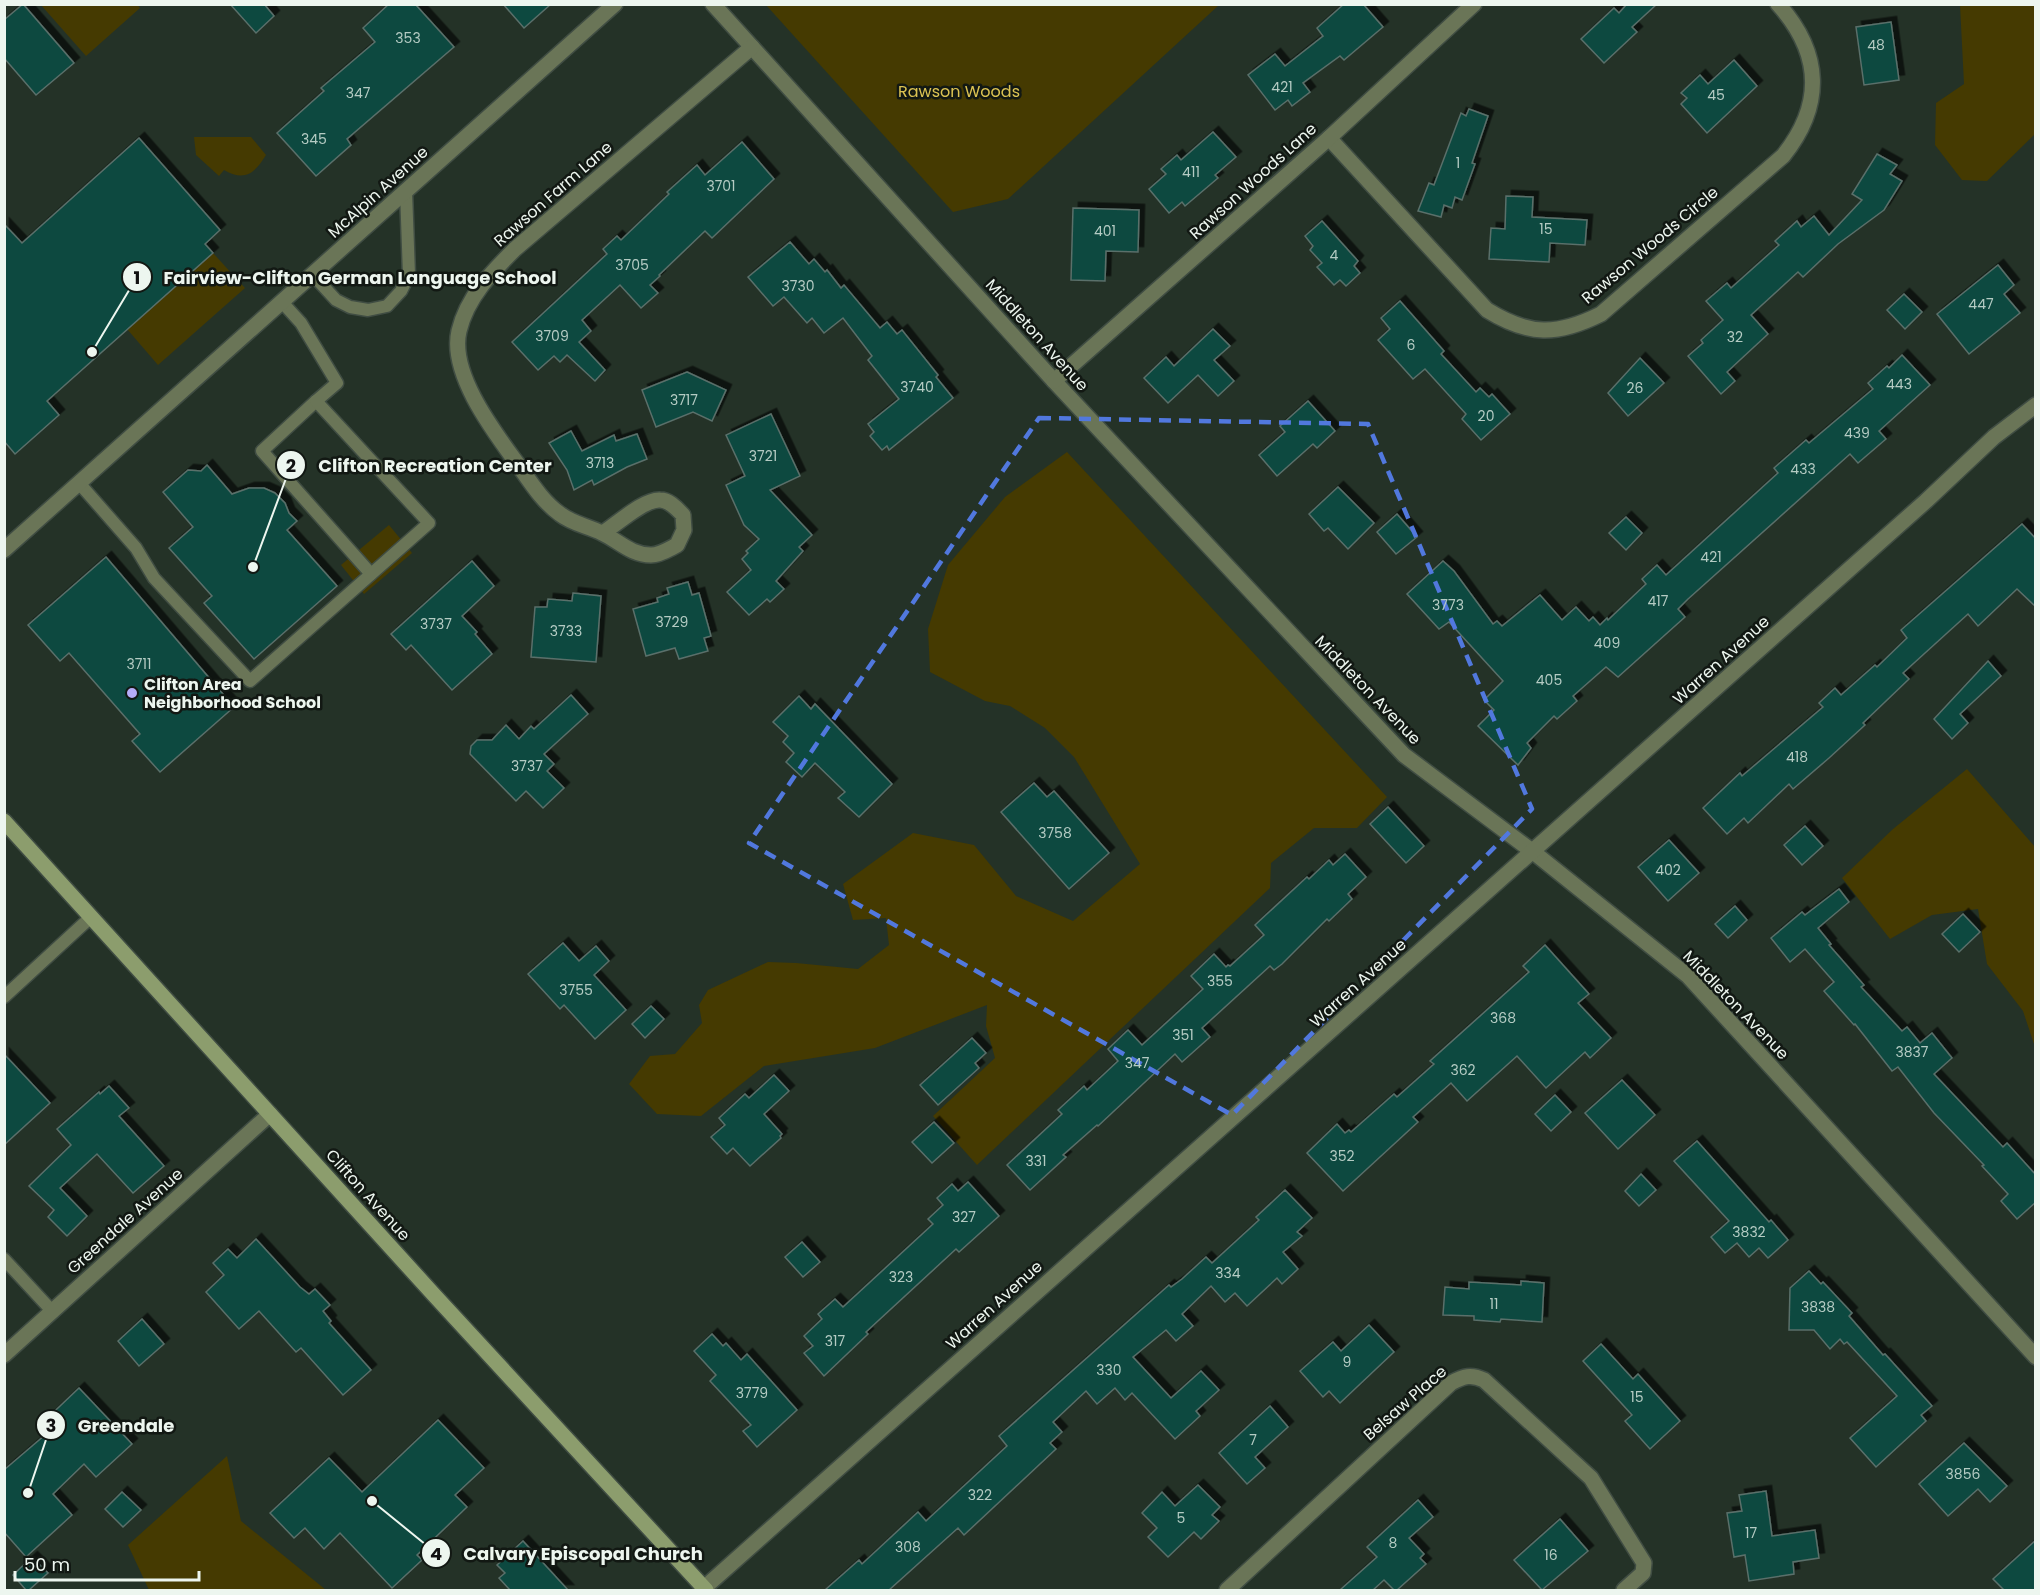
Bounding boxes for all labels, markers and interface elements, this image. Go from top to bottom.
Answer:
house number: 353 [395,28,421,48]
house number: 48 [1867,35,1885,55]
house number: 421 [1271,77,1293,97]
park label: Rawson Woods [898,80,1020,103]
house number: 347 [346,83,371,103]
house number: 45 [1707,85,1725,105]
street label: Rawson Woods Lane [1184,117,1322,244]
house number: 345 [301,129,327,149]
street label: Rawson Farm Lane [489,136,617,252]
street label: McAlpin Avenue [323,141,433,243]
house number: 1 [1456,153,1460,173]
house number: 411 [1182,162,1200,182]
house number: 3701 [706,176,736,196]
street label: Rawson Woods Circle [1577,181,1723,309]
house number: 15 [1539,219,1553,239]
house number: 401 [1094,221,1116,241]
house number: 4 [1330,245,1339,265]
house number: 3705 [615,255,649,275]
callout: Fairview-Clifton German Language School [122,259,569,295]
text: 1 [134,265,140,290]
text: Fairview-Clifton German Language School [163,265,557,290]
street label: Middleton Avenue [980,274,1094,396]
house number: 3730 [782,276,814,296]
house number: 447 [1968,294,1994,314]
house number: 3709 [535,326,569,346]
house number: 32 [1727,327,1743,347]
house number: 6 [1407,335,1416,355]
house number: 443 [1886,374,1912,394]
house number: 3740 [900,377,934,397]
house number: 26 [1627,378,1644,398]
house number: 3717 [670,390,698,410]
house number: 20 [1478,406,1494,426]
house number: 439 [1844,423,1870,443]
house number: 3721 [749,446,777,466]
callout: Clifton Recreation Center [276,447,563,483]
text: 2 [286,453,296,478]
text: Clifton Recreation Center [318,453,552,478]
house number: 3713 [586,453,614,473]
house number: 433 [1790,459,1816,479]
house number: 421 [1700,547,1722,567]
house number: 417 [1648,591,1669,611]
house number: 3773 [1432,595,1464,615]
street label: Warren Avenue [1668,610,1774,710]
house number: 3729 [656,612,688,632]
house number: 3737 [420,614,452,634]
house number: 3733 [550,621,582,641]
street label: Middleton Avenue [1310,630,1426,750]
house number: 409 [1594,633,1620,653]
house number: 3711 [127,654,151,674]
house number: 405 [1536,670,1562,690]
place label: Clifton Area Neighborhood School [144,673,321,714]
marker: Clifton Area Neighborhood School [125,686,139,700]
house number: 418 [1786,747,1808,767]
house number: 3737 [511,756,543,776]
house number: 3758 [1038,823,1072,843]
house number: 402 [1655,860,1681,880]
street label: Warren Avenue [1305,933,1411,1033]
street label: Middleton Avenue [1678,945,1794,1065]
house number: 355 [1207,971,1233,991]
house number: 3755 [559,980,593,1000]
house number: 368 [1490,1008,1516,1028]
house number: 351 [1172,1025,1194,1045]
house number: 3837 [1896,1042,1929,1062]
house number: 347 [1125,1053,1150,1073]
house number: 362 [1450,1060,1476,1080]
street label: Clifton Avenue [321,1144,415,1246]
house number: 352 [1329,1146,1355,1166]
house number: 331 [1026,1151,1046,1171]
street label: Greendale Avenue [62,1163,188,1279]
house number: 327 [952,1207,976,1227]
house number: 3832 [1732,1222,1766,1242]
street label: Warren Avenue [941,1255,1047,1355]
house number: 334 [1215,1263,1241,1283]
house number: 323 [889,1267,913,1287]
house number: 11 [1490,1294,1498,1314]
house number: 3838 [1801,1297,1835,1317]
house number: 317 [825,1331,846,1351]
house number: 9 [1343,1352,1351,1372]
house number: 330 [1096,1360,1122,1380]
street label: Belsaw Place [1358,1360,1452,1446]
house number: 3779 [736,1383,768,1403]
house number: 15 [1630,1387,1644,1407]
callout: Greendale [36,1407,187,1443]
text: 3 [46,1413,56,1438]
text: Greendale [78,1413,174,1438]
house number: 7 [1249,1430,1257,1450]
house number: 3856 [1946,1464,1980,1484]
house number: 322 [968,1485,992,1505]
house number: 5 [1177,1508,1185,1528]
house number: 17 [1745,1523,1757,1543]
house number: 8 [1389,1533,1398,1553]
callout: Calvary Episcopal Church [421,1535,715,1571]
house number: 308 [895,1537,921,1557]
text: 4 [430,1541,442,1566]
text: Calvary Episcopal Church [463,1541,703,1566]
scale bar [15,1544,200,1582]
house number: 16 [1544,1545,1558,1565]
text: 50 m [24,1552,70,1577]

